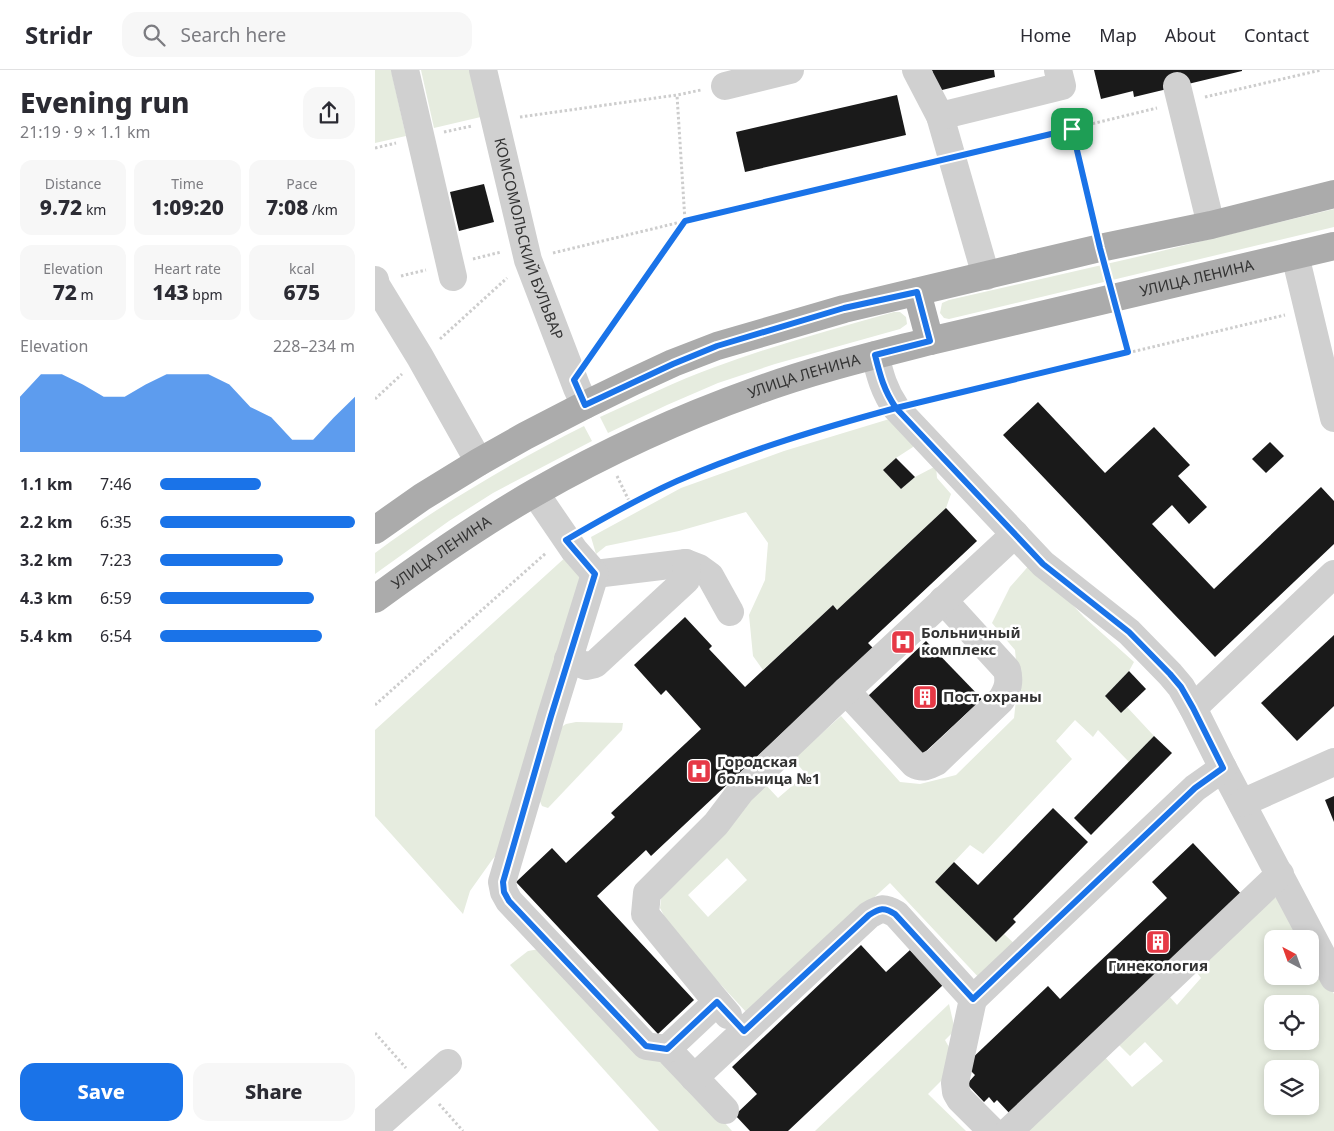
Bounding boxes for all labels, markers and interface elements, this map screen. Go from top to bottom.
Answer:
search box [122,12,472,57]
text: Stridr [25,18,92,51]
icon: search [140,21,168,49]
text: Search here [180,22,286,48]
text: Home [1020,23,1071,47]
text: Map [1099,23,1137,47]
text: About [1165,23,1216,47]
text: Contact [1244,23,1309,47]
text: Evening run [20,83,189,121]
button: share [303,87,355,139]
pin [1051,108,1093,150]
icon: arrive [1058,115,1086,143]
text: 21:19 · 9 × 1.1 km [20,121,150,143]
street label: КОМСОМОЛЬСКИЙ БУЛЬВАР [490,136,569,342]
text: Distance [45,174,102,193]
text: Time [171,174,204,193]
text: Pace [286,174,317,193]
text: 9.72 [40,193,82,221]
text: 1:09:20 [151,193,224,221]
text: 7:08 [266,193,308,221]
text: km [82,200,106,219]
text: /km [308,200,338,219]
street label: УЛИЦА ЛЕНИНА [1138,254,1256,300]
text: Elevation [43,259,103,278]
text: Heart rate [154,259,221,278]
text: kcal [289,259,315,278]
text: 72 [53,278,77,306]
text: 143 [152,278,189,306]
text: 675 [284,278,320,306]
text: m [77,285,94,304]
text: bpm [189,285,223,304]
text: Elevation [20,335,88,357]
text: 228–234 m [273,335,355,357]
street label: УЛИЦА ЛЕНИНА [745,348,862,402]
text: 1.1 km [20,473,72,495]
text: 7:46 [100,473,132,495]
street label: УЛИЦА ЛЕНИНА [387,510,495,593]
text: 2.2 km [20,511,72,533]
text: 6:35 [100,511,132,533]
text: 3.2 km [20,549,72,571]
text: 7:23 [100,549,132,571]
text: 4.3 km [20,587,72,609]
text: 6:59 [100,587,132,609]
place label: Больничный комплекс [921,622,1021,659]
text: 5.4 km [20,625,72,647]
text: 6:54 [100,625,132,647]
hospital icon: Больничный комплекс [890,629,916,655]
building icon: Пост охраны [912,684,938,710]
place label: Пост охраны [943,686,1042,706]
place label: Городская больница №1 [717,751,820,788]
hospital icon: Городская больница №1 [686,758,712,784]
building icon: Гинекология [1145,929,1171,955]
north arrow [1264,930,1319,985]
map controls [1264,930,1319,1115]
place label: Гинекология [1108,955,1208,975]
button: locate [1264,995,1319,1050]
button: layers [1264,1060,1319,1115]
button: Save [20,1063,183,1121]
button: Share [193,1063,355,1121]

